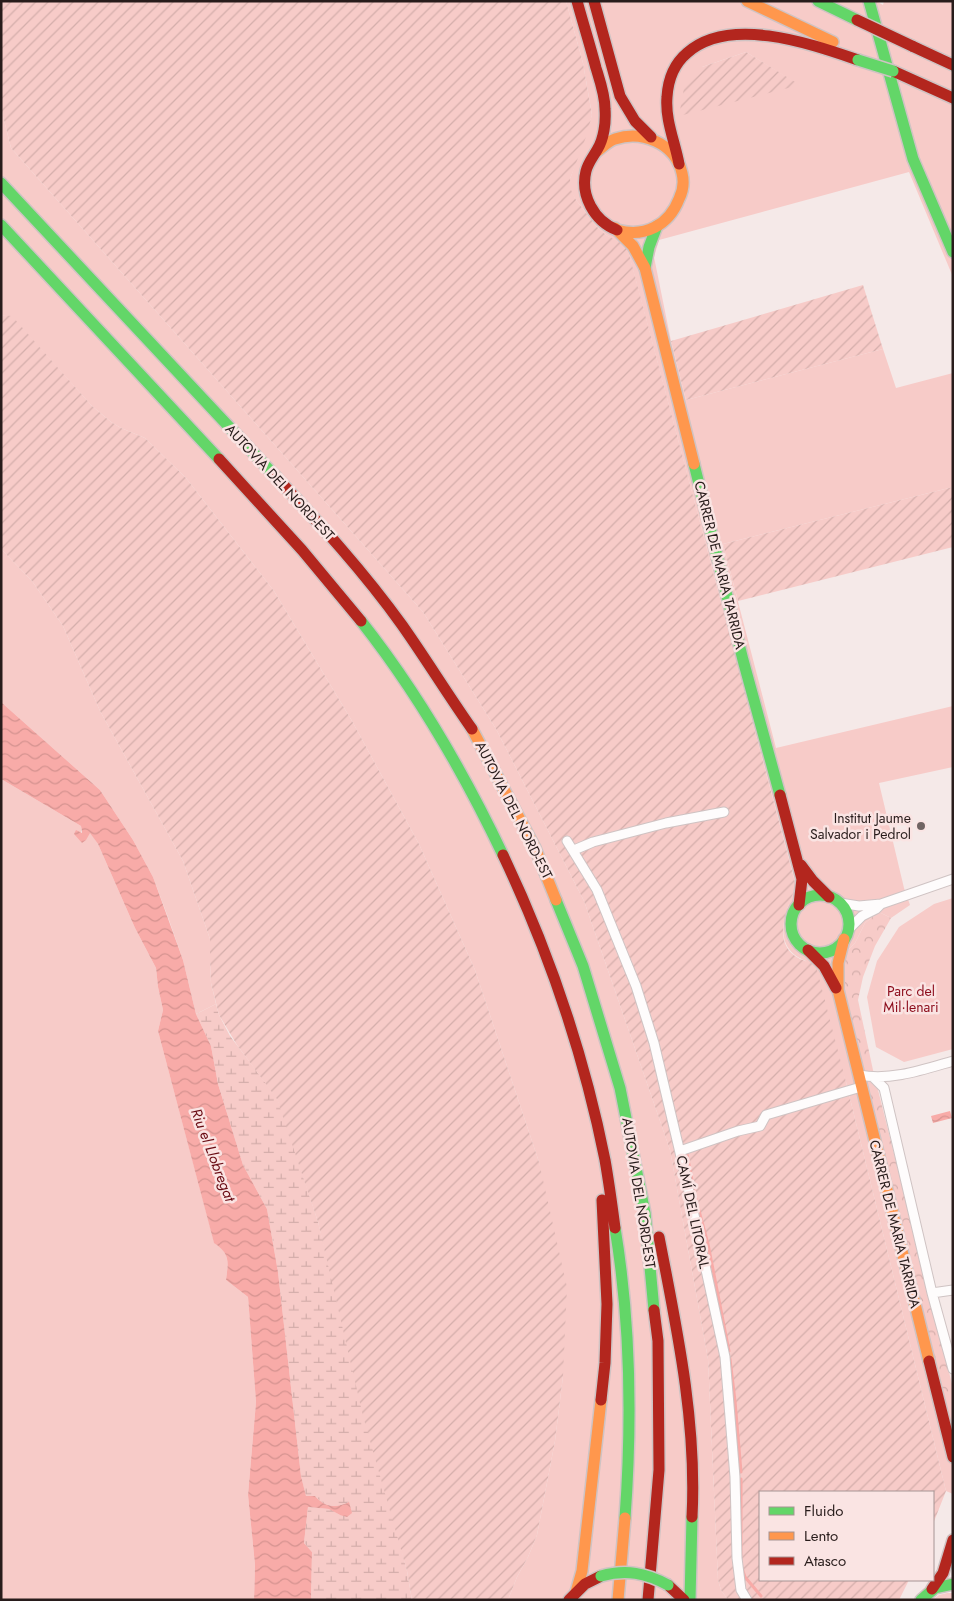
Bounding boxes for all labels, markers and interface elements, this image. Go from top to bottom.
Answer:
street label: AUTOVIA DEL NORD-EST [221,419,340,545]
street label: CARRER DE MARIA TARRIDA [689,479,751,652]
street label: AUTOVIA DEL NORD-EST [470,738,558,883]
place label: Institut Jaume Salvador i Pedrol [810,808,911,844]
marker: Institut Jaume Salvador i Pedrol [915,820,927,832]
park label: Parc del Mil·lenari [883,981,939,1017]
water label: Riu el Llobregat [185,1105,241,1206]
street label: AUTOVIA DEL NORD-EST [617,1116,661,1270]
street label: CARRER DE MARIA TARRIDA [864,1138,926,1311]
street label: CAMÍ DEL LITORAL [671,1154,715,1271]
legend [759,1491,934,1581]
text: Fluido [804,1500,843,1522]
text: Lento [804,1525,838,1547]
text: Atasco [804,1550,846,1572]

